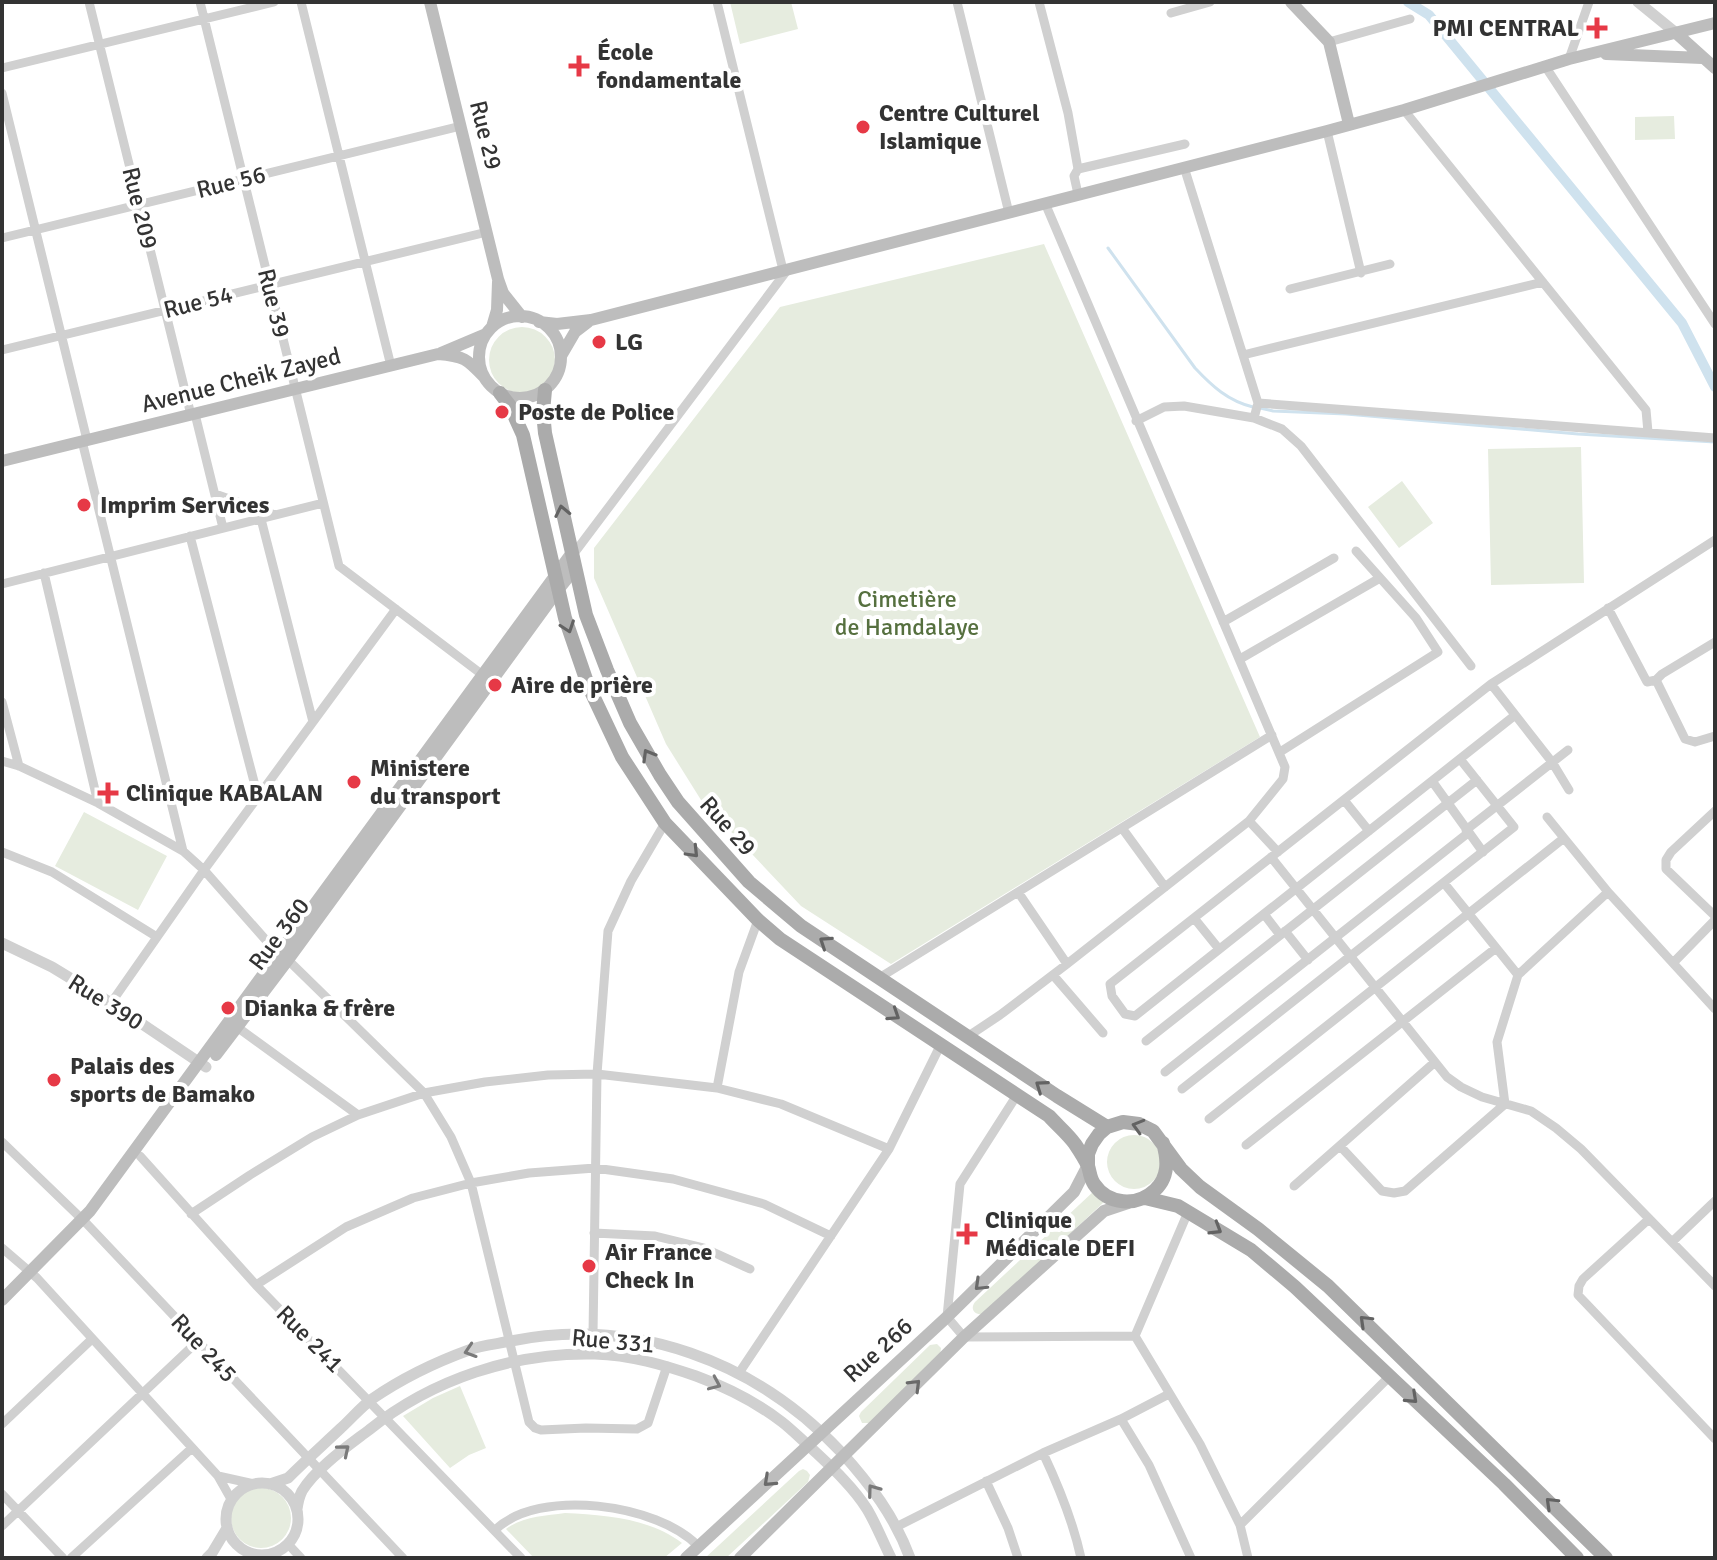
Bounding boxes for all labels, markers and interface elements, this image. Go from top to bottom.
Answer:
place label: PMI CENTRAL [1432,13,1579,43]
marker: PMI CENTRAL [1586,17,1608,39]
place label: École fondamentale [596,37,741,95]
marker: École fondamentale [568,55,590,77]
street label: Rue 29 [463,97,509,173]
place label: Centre Culturel Islamique [879,98,1040,156]
marker: Centre Culturel Islamique [854,118,872,136]
street label: Rue 56 [193,159,269,205]
street label: Rue 209 [115,164,165,252]
street label: Rue 39 [251,265,297,341]
street label: Rue 54 [160,279,236,325]
place label: LG [615,327,643,357]
marker: LG [590,333,608,351]
street label: Avenue Cheik Zayed [138,341,344,419]
place label: Poste de Police [518,397,675,427]
marker: Poste de Police [493,403,511,421]
place label: Imprim Services [100,490,270,520]
marker: Imprim Services [75,496,93,514]
one-way arrow [554,504,571,518]
park label: Cimetière de Hamdalaye [835,584,979,642]
one-way arrow [559,620,575,634]
place label: Aire de prière [511,670,653,700]
marker: Aire de prière [486,676,504,694]
one-way arrow [642,749,658,763]
place label: Ministere du transport [370,753,501,811]
marker: Ministere du transport [345,773,363,791]
place label: Clinique KABALAN [126,778,323,808]
marker: Clinique KABALAN [97,782,119,804]
street label: Rue 29 [693,790,763,862]
one-way arrow [684,843,698,857]
street label: Rue 360 [242,892,316,976]
one-way arrow [819,936,834,951]
street label: Rue 390 [63,967,149,1037]
place label: Dianka & frère [244,993,395,1023]
marker: Dianka & frère [219,999,237,1017]
one-way arrow [885,1005,900,1020]
place label: Palais des sports de Bamako [70,1051,255,1109]
marker: Palais des sports de Bamako [45,1071,63,1089]
one-way arrow [1036,1081,1050,1096]
one-way arrow [1132,1119,1145,1135]
place label: Clinique Médicale DEFI [985,1205,1135,1263]
one-way arrow [1207,1219,1222,1235]
marker: Clinique Médicale DEFI [956,1223,978,1245]
place label: Air France Check In [605,1237,712,1295]
marker: Air France Check In [580,1257,598,1275]
one-way arrow [975,1275,989,1290]
street label: Rue 241 [270,1299,350,1379]
street label: Rue 245 [165,1307,243,1389]
street label: Rue 266 [837,1311,919,1389]
one-way arrow [1360,1316,1374,1330]
street label: Rue 331 [570,1322,656,1360]
one-way arrow [464,1342,477,1358]
one-way arrow [707,1375,722,1391]
one-way arrow [906,1380,920,1395]
one-way arrow [1403,1389,1417,1404]
one-way arrow [335,1445,350,1460]
one-way arrow [764,1471,778,1486]
one-way arrow [868,1484,883,1498]
one-way arrow [1546,1498,1560,1512]

